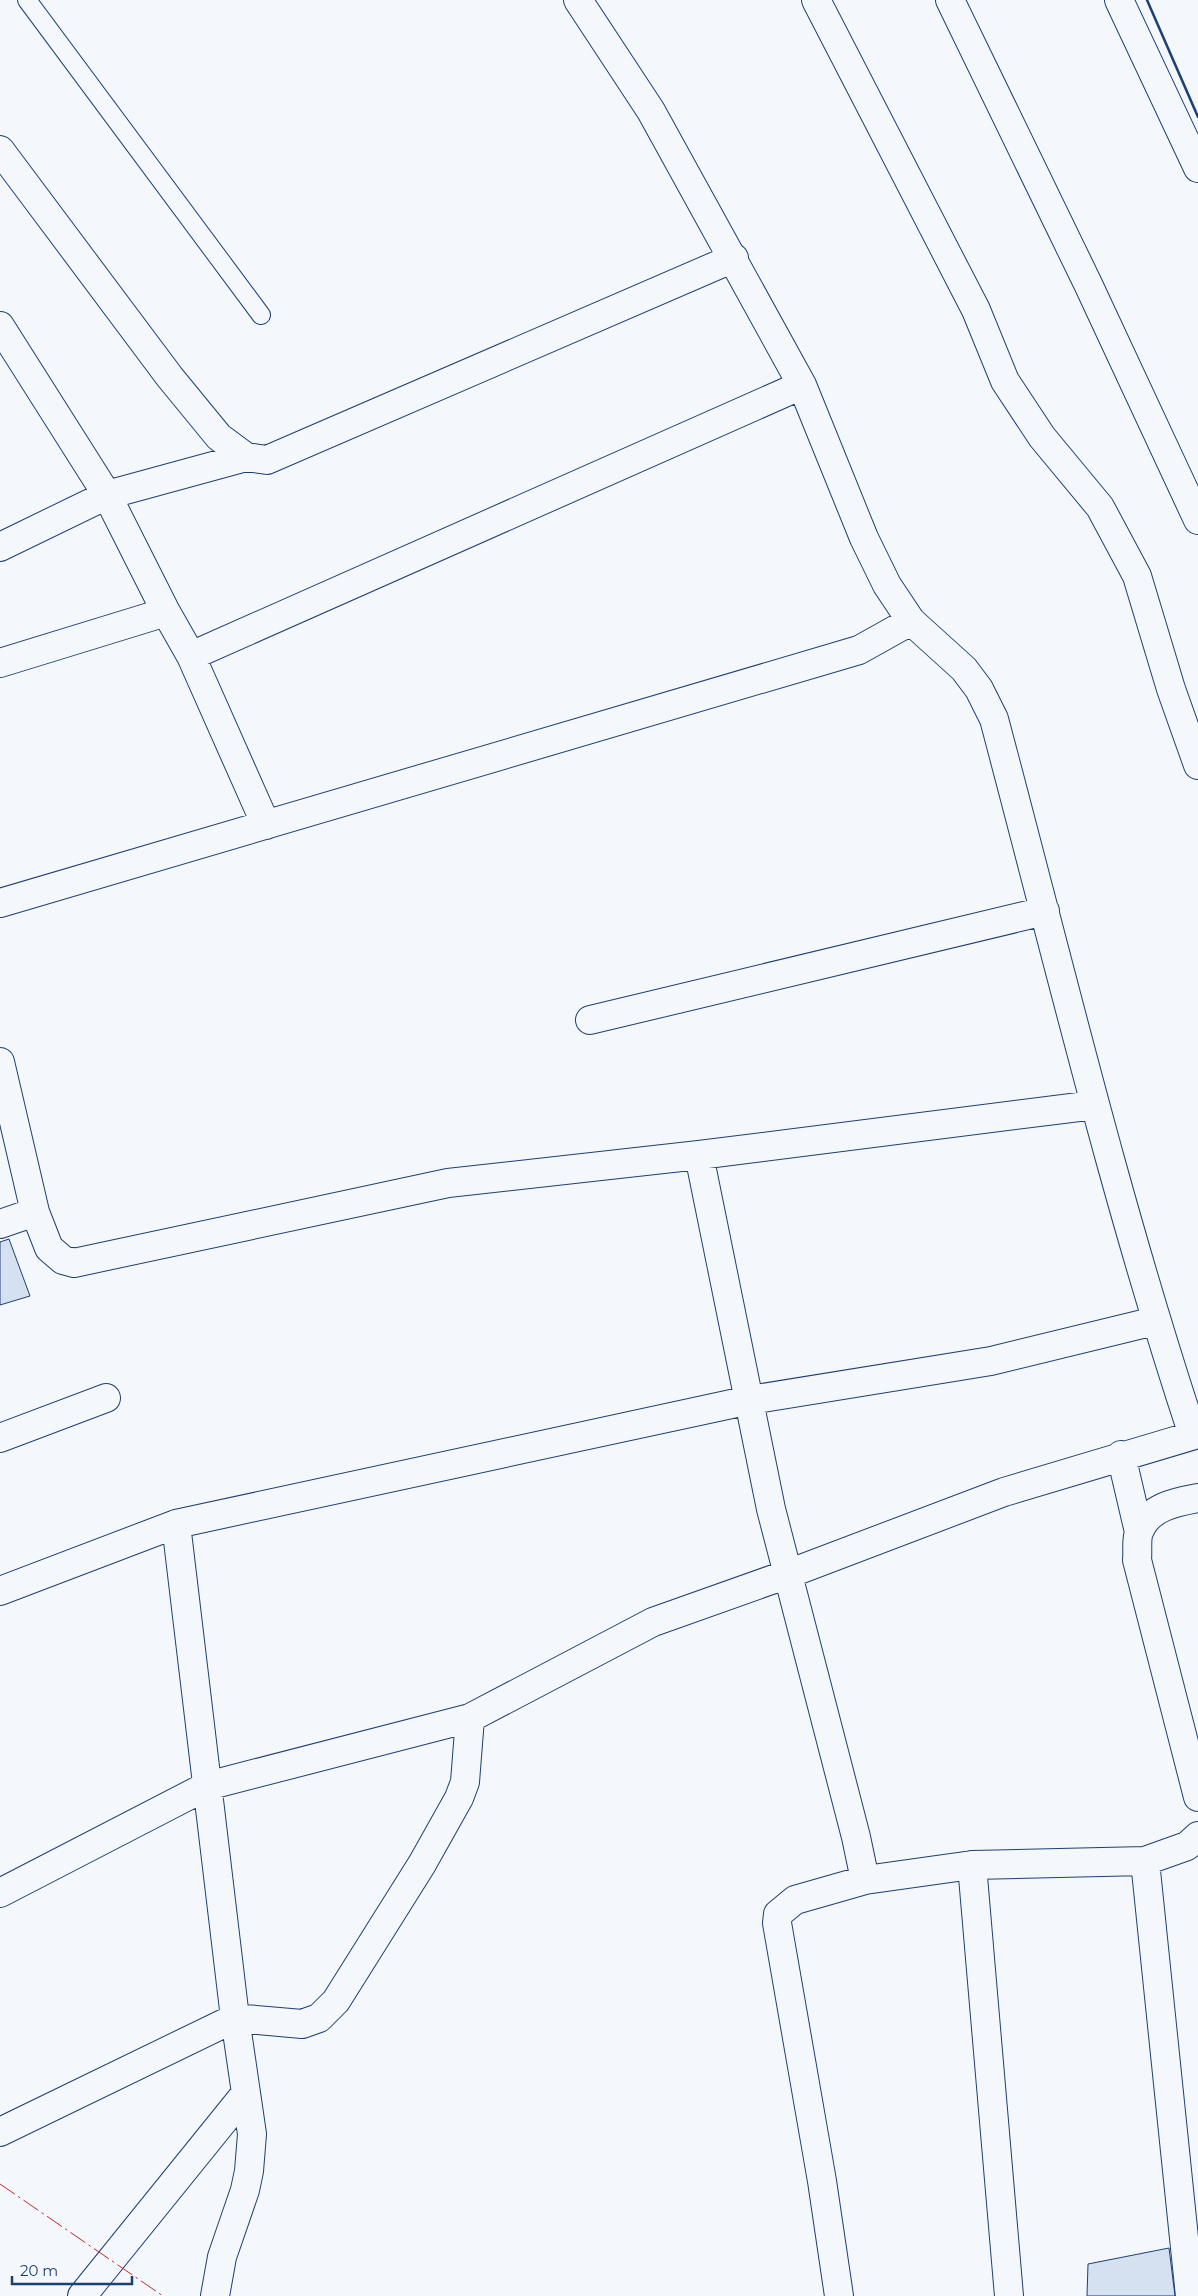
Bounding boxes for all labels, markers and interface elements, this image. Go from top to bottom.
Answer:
scale bar [12,2254,132,2286]
text: 20 m [20,2261,58,2280]

